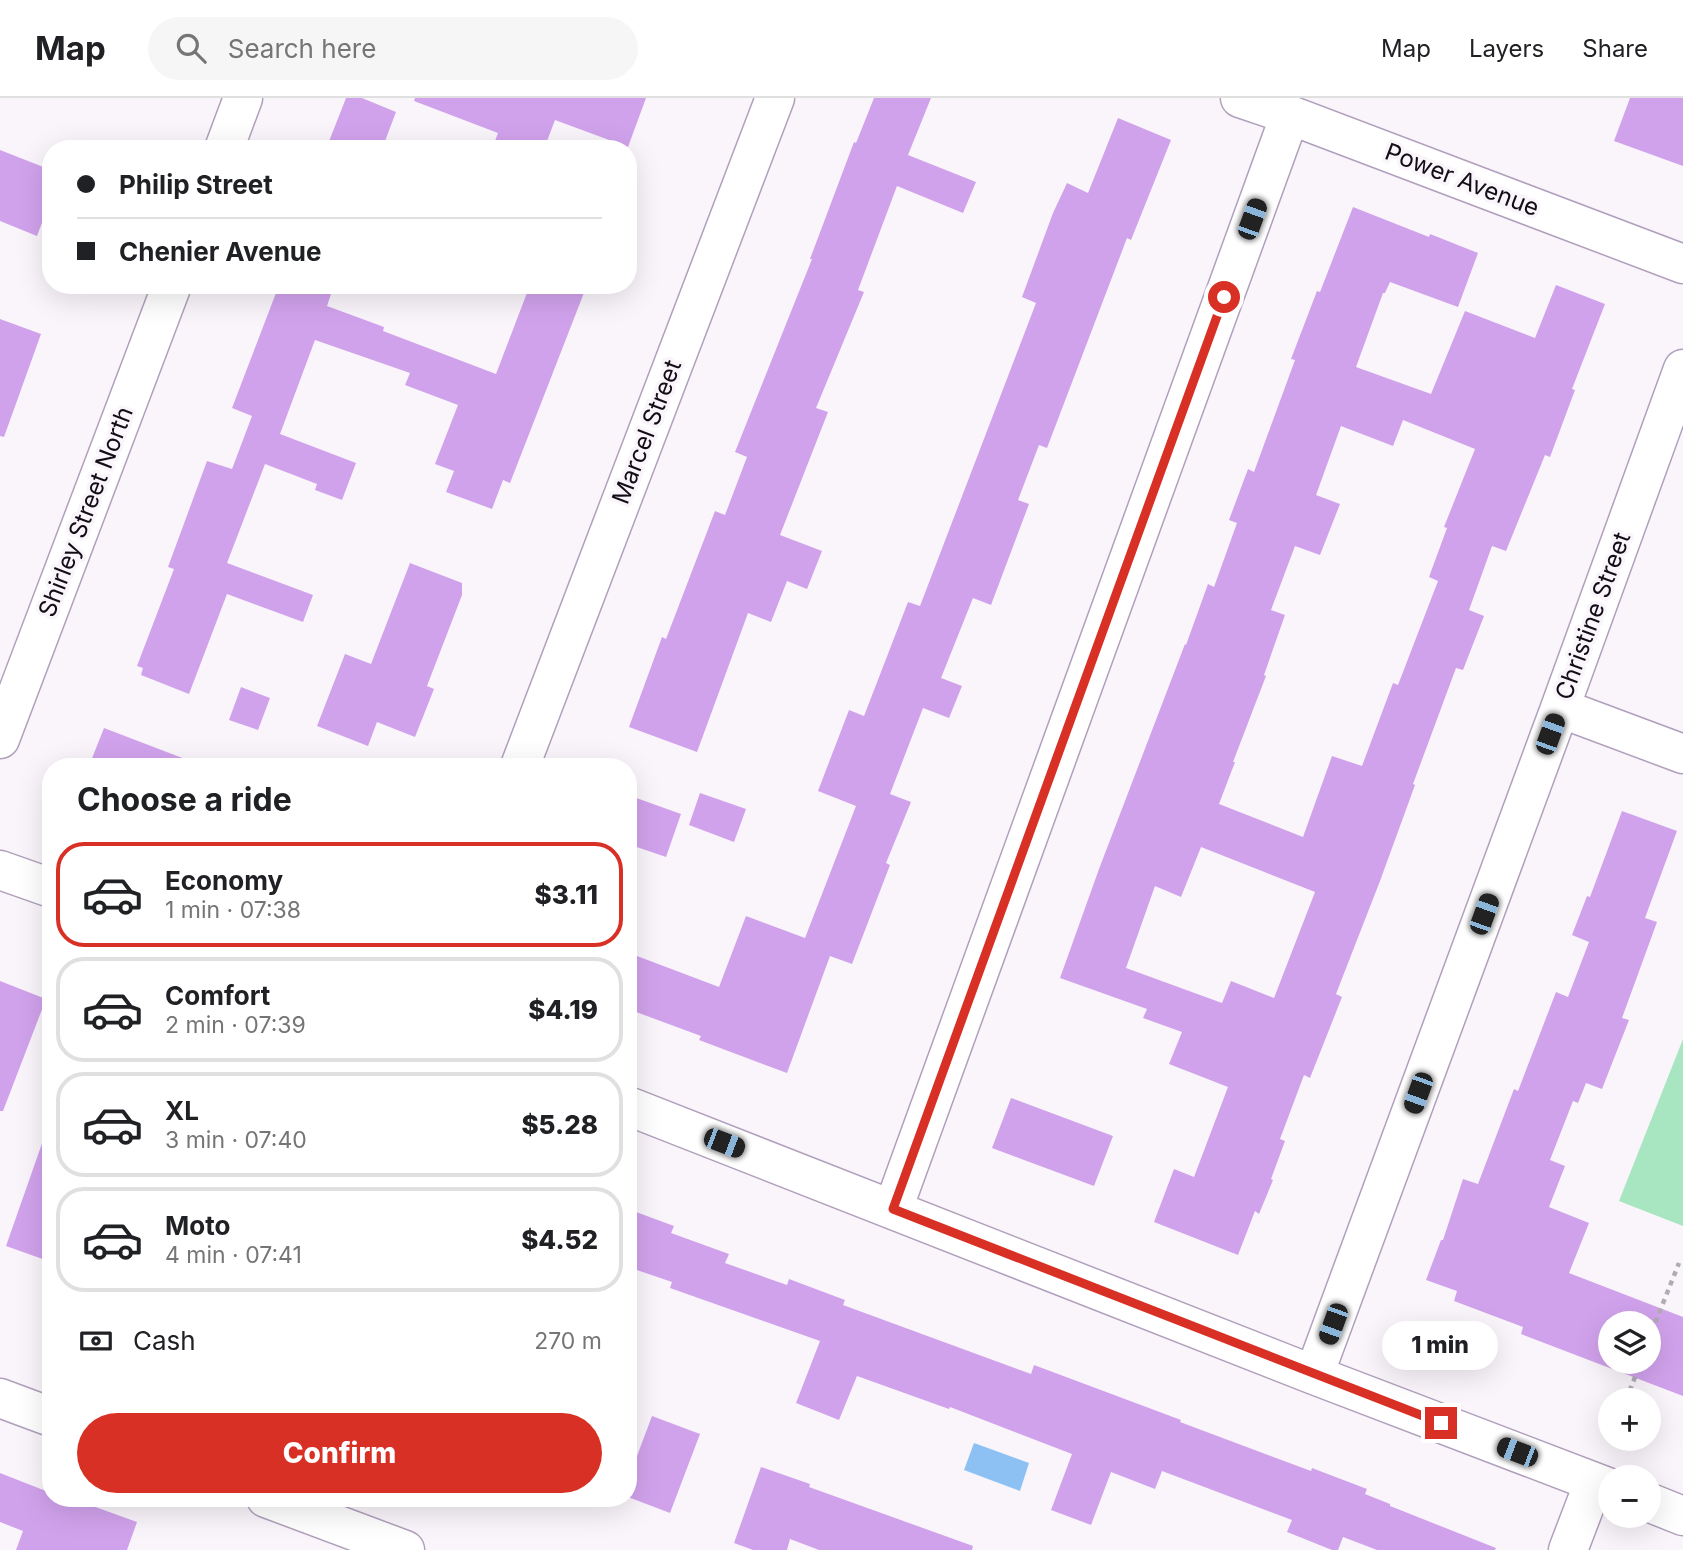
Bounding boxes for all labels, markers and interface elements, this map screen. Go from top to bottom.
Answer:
search box [148,17,638,80]
text: Map [35,28,106,68]
icon: search [172,29,210,67]
text: Search here [228,33,376,64]
text: Map [1381,34,1431,63]
text: Layers [1469,34,1544,63]
text: Share [1582,34,1648,63]
street label: Power Avenue [1381,137,1543,222]
text: Philip Street [119,169,273,200]
car [1235,196,1270,242]
text: Chenier Avenue [119,236,322,267]
route start [1208,281,1240,313]
street label: Marcel Street [606,356,687,508]
street label: Shirley Street North [32,403,139,621]
street label: Christine Street [1549,528,1636,703]
car [1533,711,1568,757]
text: Choose a ride [77,780,292,819]
icon: car [81,863,144,926]
text: Economy [165,865,283,896]
text: $3.11 [535,879,598,910]
car [1467,891,1502,937]
text: 1 min · 07:38 [165,896,301,924]
icon: car [81,978,144,1041]
text: Comfort [165,980,270,1011]
text: $4.19 [528,994,598,1025]
text: 2 min · 07:39 [165,1011,306,1039]
car [1401,1070,1436,1116]
icon: car [81,1093,144,1156]
text: XL [165,1095,199,1126]
text: $5.28 [521,1109,598,1140]
text: 3 min · 07:40 [165,1126,307,1154]
car [701,1126,748,1160]
icon: car [81,1208,144,1271]
text: Moto [165,1210,230,1241]
text: $4.52 [521,1224,598,1255]
text: 4 min · 07:41 [165,1241,302,1269]
car [1316,1301,1351,1347]
map controls [1598,1311,1661,1528]
button: layers [1598,1311,1661,1374]
icon: cash [77,1322,115,1360]
callout: 1 min [1383,1322,1499,1370]
text: Cash [133,1325,196,1356]
text: 270 m [534,1327,602,1355]
text: 1 min [1411,1331,1469,1359]
button: + [1598,1388,1661,1451]
route end [1425,1407,1457,1439]
button: Confirm [77,1413,602,1493]
car [1494,1435,1541,1469]
button: − [1598,1465,1661,1528]

